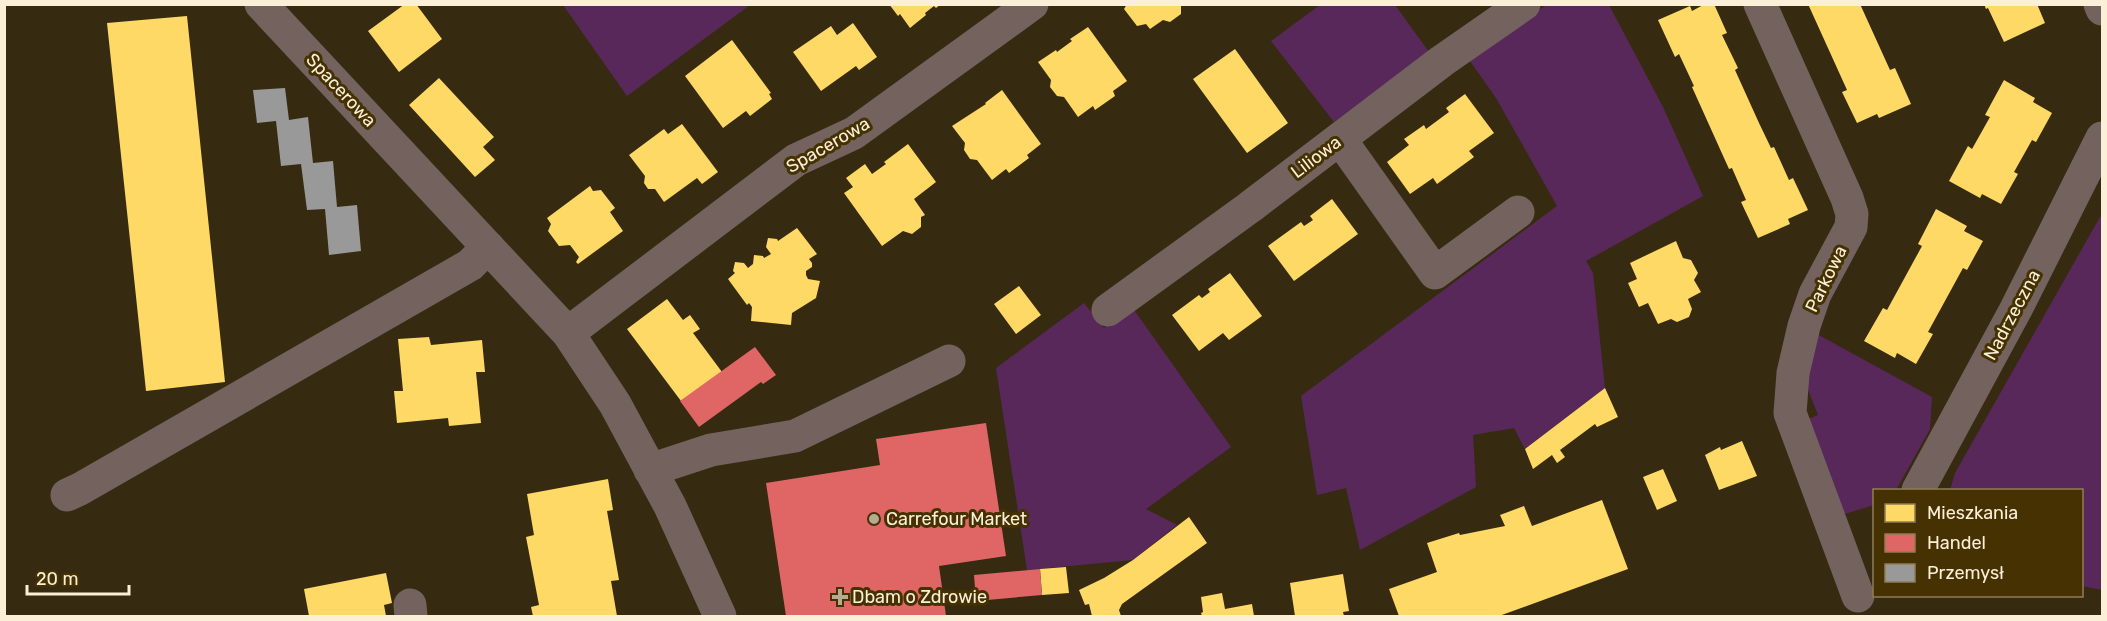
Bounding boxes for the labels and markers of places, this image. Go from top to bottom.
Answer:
place label: Carrefour Market [886,508,1027,530]
marker: Carrefour Market [867,512,881,526]
place label: Dbam o Zdrowie [852,586,987,608]
marker: Dbam o Zdrowie [833,590,847,604]

